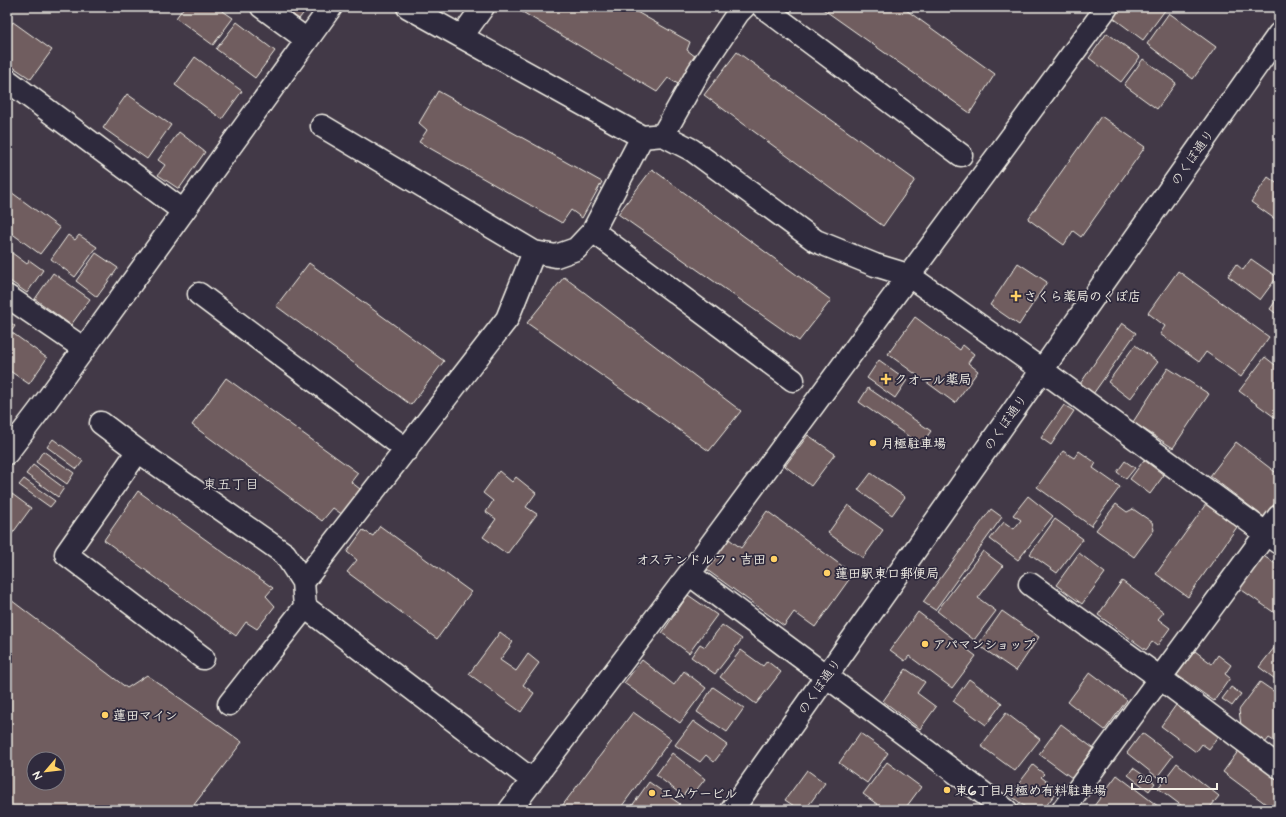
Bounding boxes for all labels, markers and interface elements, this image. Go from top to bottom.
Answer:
street label: のくぼ通り [1167,126,1219,189]
place label: さくら薬局のくぼ店 [1024,288,1141,306]
marker: さくら薬局のくぼ店 [1011,291,1021,301]
place label: クオール薬局 [894,371,971,389]
marker: クオール薬局 [881,374,891,384]
street label: のくぼ通り [980,391,1032,454]
place label: 月極駐車場 [881,435,946,453]
marker: 月極駐車場 [868,438,878,448]
district label: 東五丁目 [203,475,259,495]
place label: オステンドルフ・吉田 [636,551,766,569]
marker: オステンドルフ・吉田 [769,554,779,564]
place label: 蓮田駅東口郵便局 [835,565,939,583]
marker: 蓮田駅東口郵便局 [822,568,832,578]
place label: アパマンショップ [933,636,1035,654]
marker: アパマンショップ [920,639,930,649]
street label: のくぼ通り [794,655,846,718]
place label: 蓮田マイン [113,707,178,725]
marker: 蓮田マイン [100,710,110,720]
north arrow [26,751,66,791]
scale bar [1132,765,1217,791]
text: N [29,769,46,782]
text: 20 m [1138,771,1167,788]
place label: 東6丁目月極め有料駐車場 [955,782,1106,800]
place label: エムケービル [660,785,737,803]
marker: 東6丁目月極め有料駐車場 [942,785,952,795]
marker: エムケービル [647,788,657,798]

